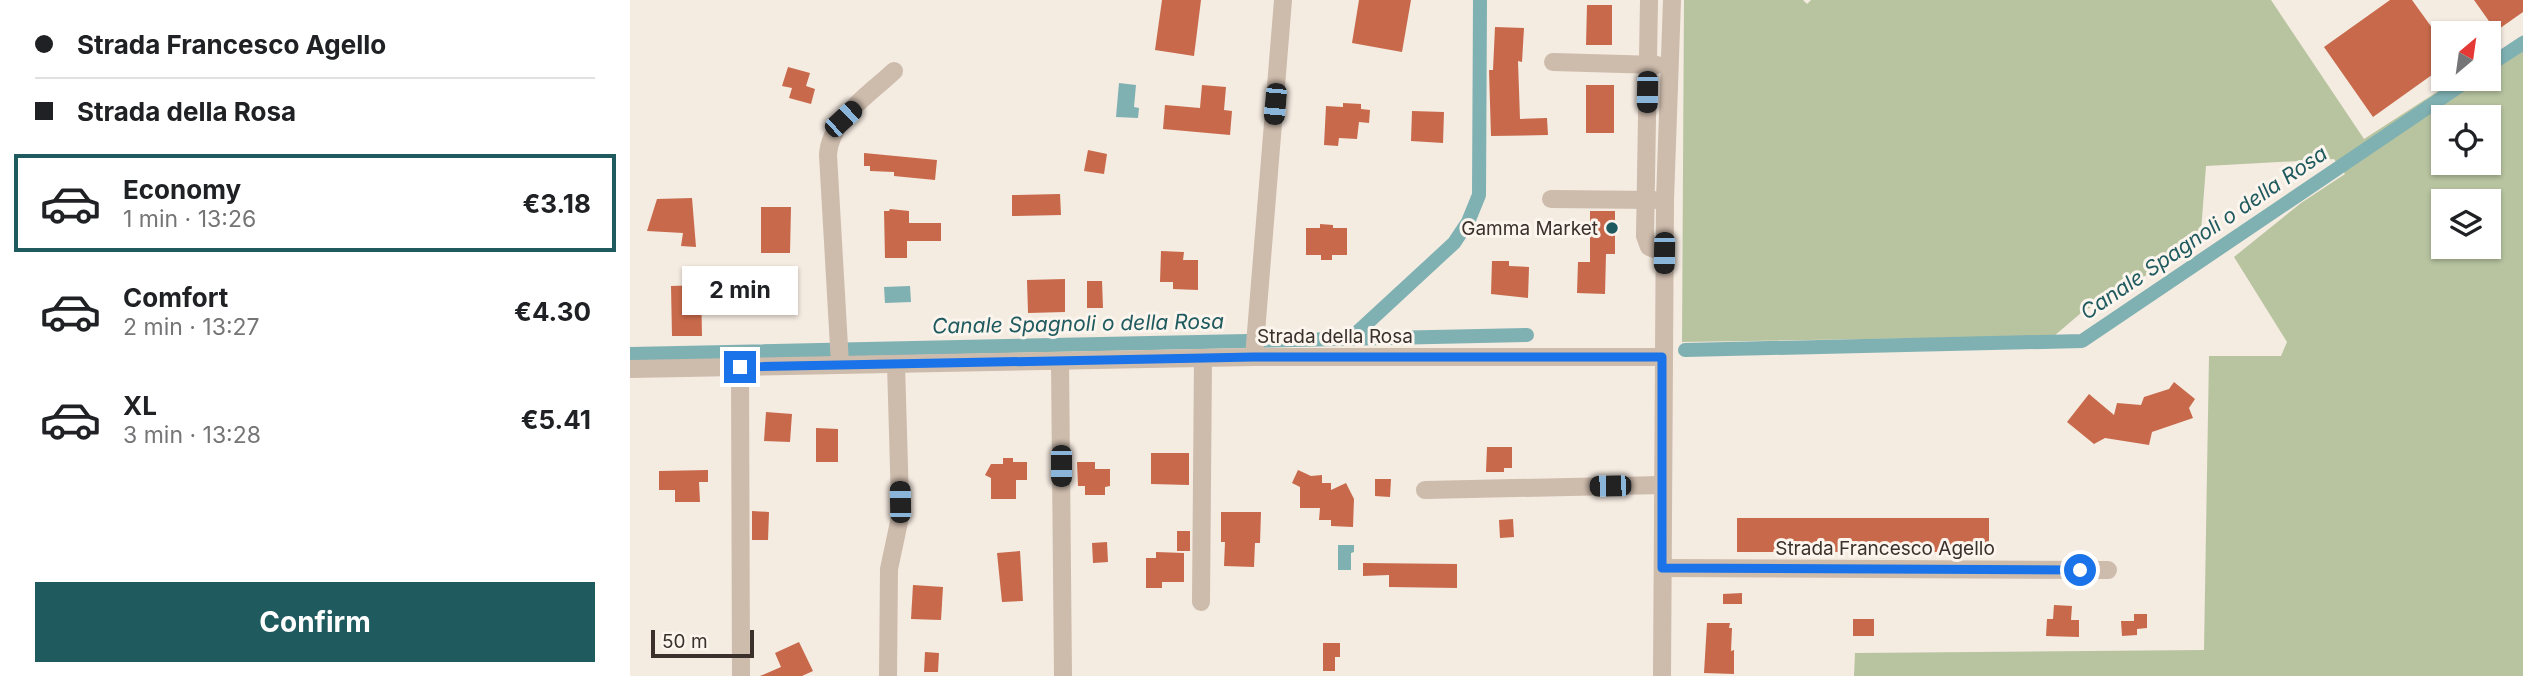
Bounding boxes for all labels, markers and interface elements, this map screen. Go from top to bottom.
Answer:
north arrow [2431,21,2501,91]
map controls [2431,21,2501,259]
text: Strada Francesco Agello [77,29,386,60]
car [1637,71,1658,113]
car [1263,82,1288,126]
text: Strada della Rosa [77,96,296,127]
car [821,97,866,141]
button: locate [2431,105,2501,175]
water label: Canale Spagnoli o della Rosa [2076,141,2332,325]
icon: car [39,172,102,235]
text: Economy [123,174,241,205]
text: €3.18 [522,188,591,219]
button: layers [2431,189,2501,259]
text: 1 min · 13:26 [123,205,256,233]
place label: Gamma Market [1461,217,1598,240]
marker: Gamma Market [1604,220,1620,236]
car [1654,232,1675,274]
callout: 2 min [682,266,798,314]
text: 2 min [709,276,771,304]
icon: car [39,280,102,343]
text: Comfort [123,282,228,313]
text: €4.30 [514,296,591,327]
water label: Canale Spagnoli o della Rosa [932,308,1224,339]
text: 2 min · 13:27 [123,313,260,341]
street label: Strada della Rosa [1257,325,1413,348]
route end [724,351,756,383]
icon: car [39,388,102,451]
text: XL [123,390,157,421]
text: €5.41 [521,404,591,435]
text: 3 min · 13:28 [123,421,261,449]
car [1051,445,1072,487]
car [1589,475,1632,497]
car [890,481,911,523]
street label: Strada Francesco Agello [1775,537,1995,560]
route start [2064,554,2096,586]
button: Confirm [35,582,595,662]
scale bar [651,627,754,659]
text: 50 m [662,630,708,653]

